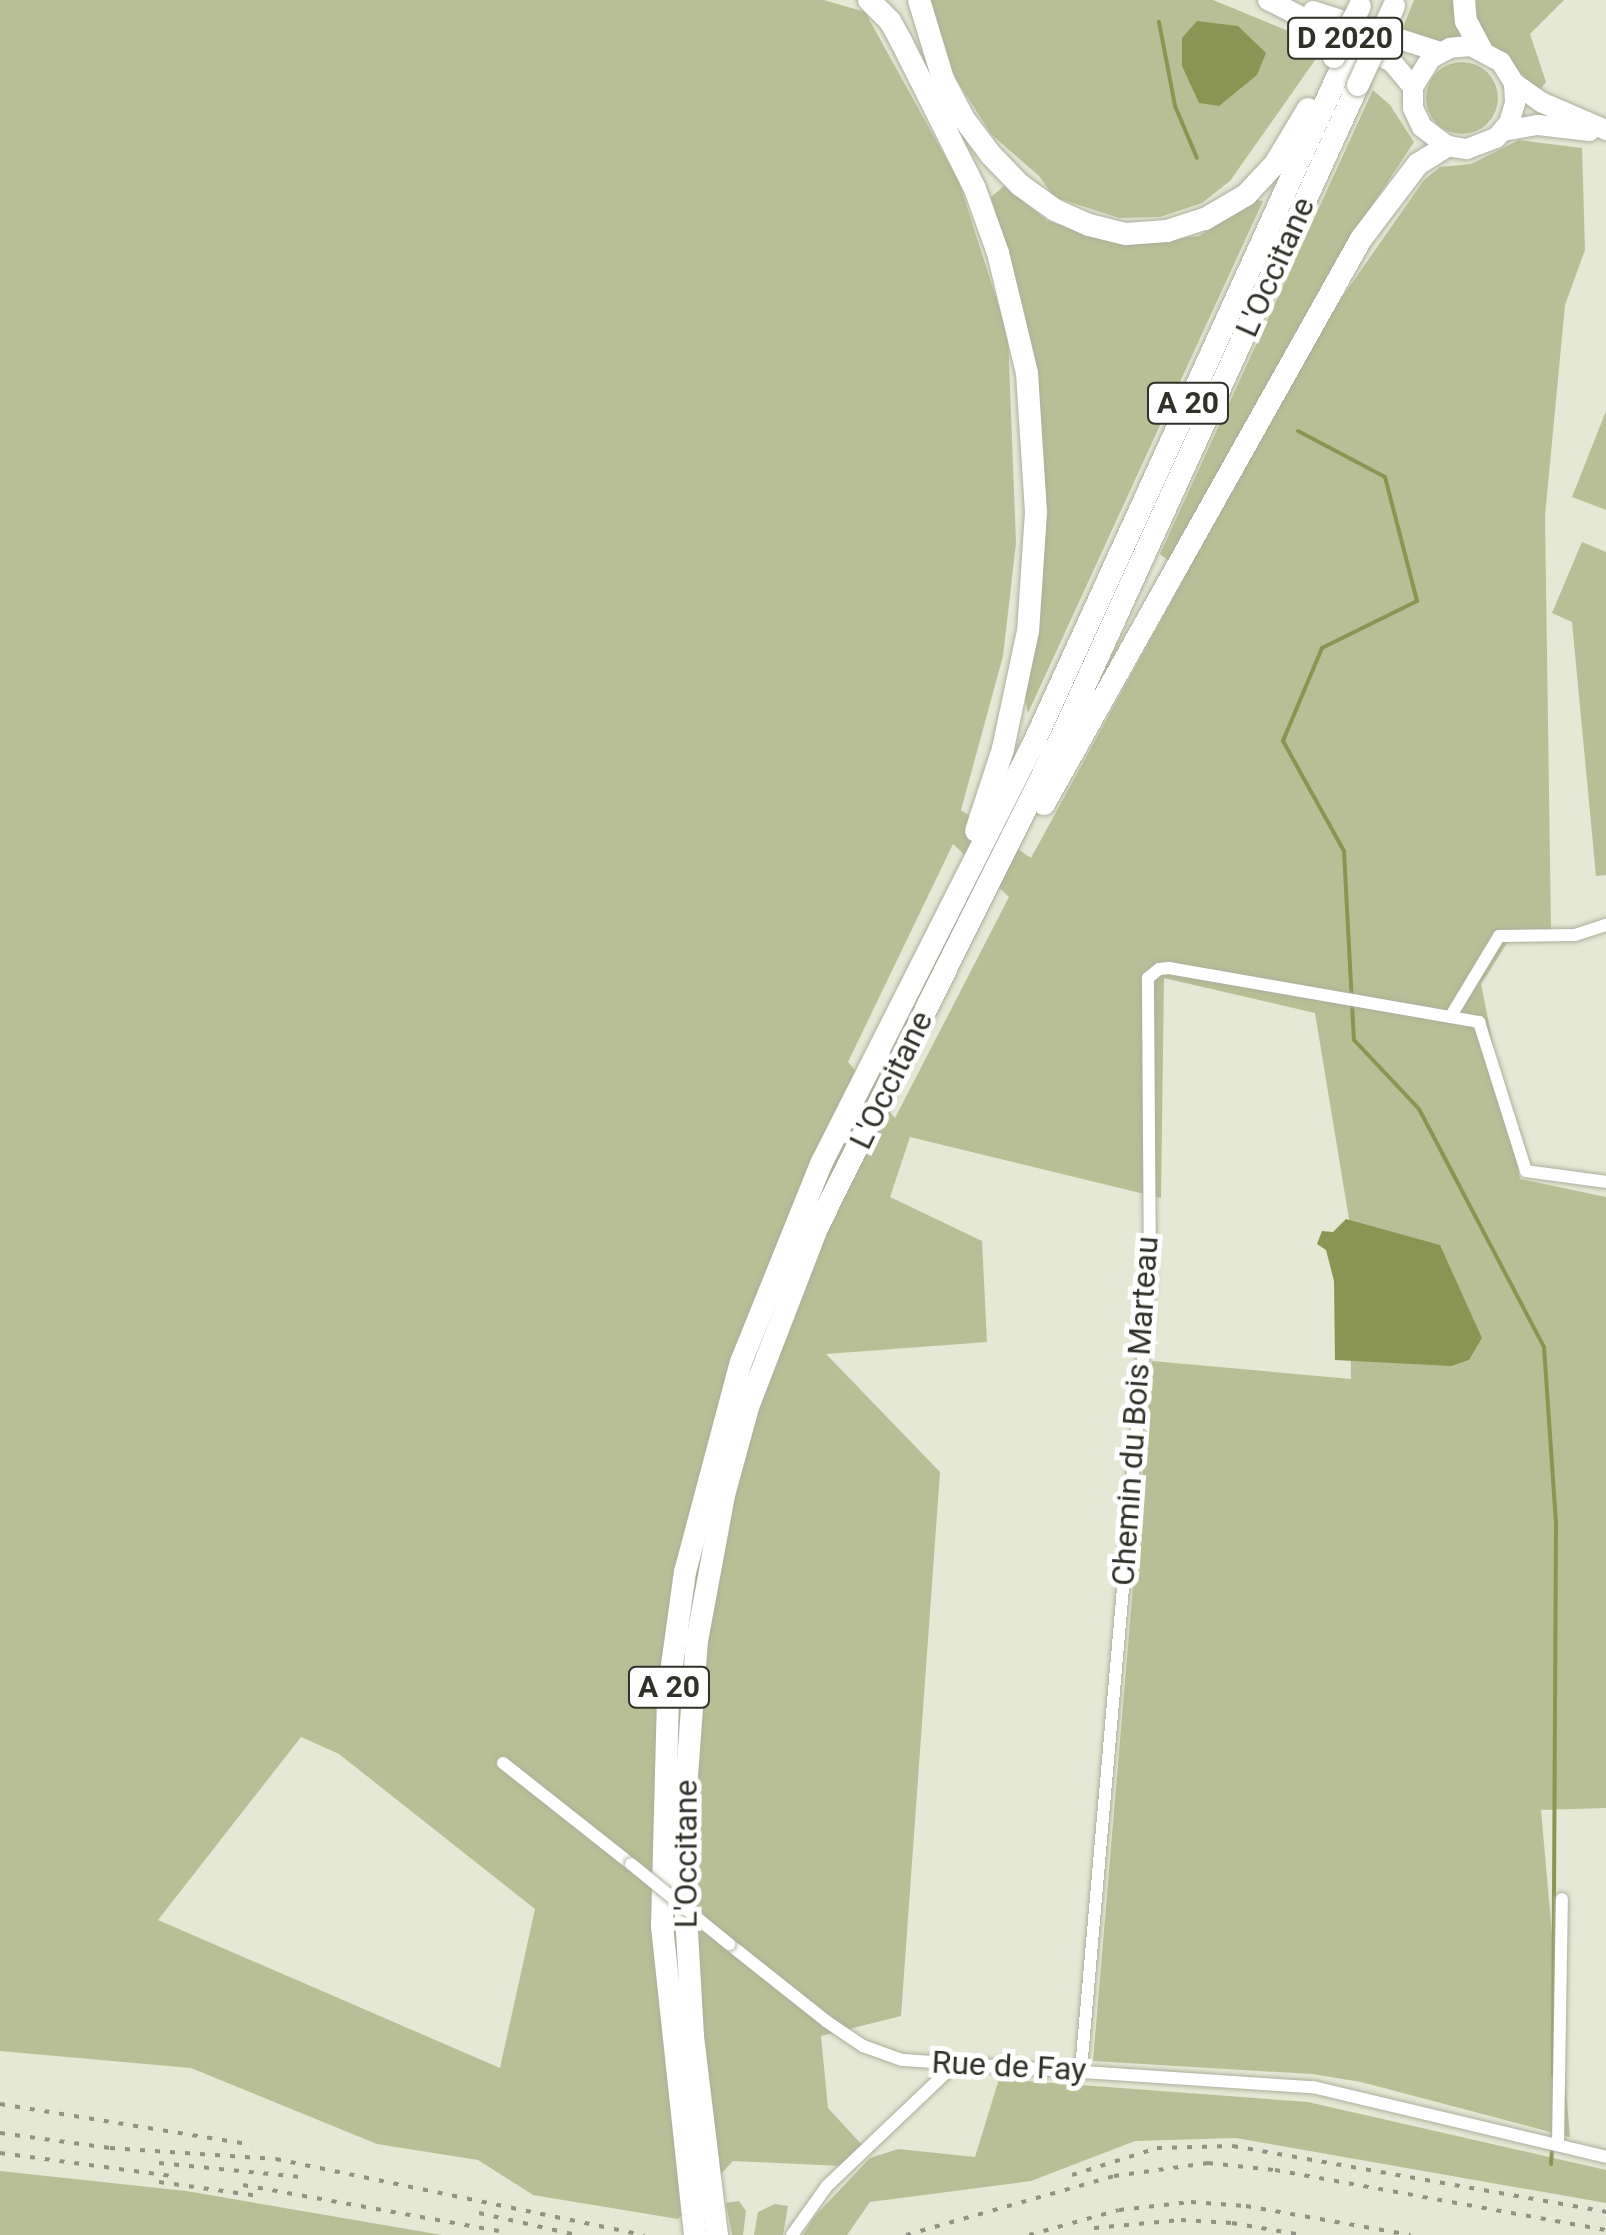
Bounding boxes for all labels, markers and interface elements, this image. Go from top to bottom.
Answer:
road number: D 2020 [1285,13,1405,63]
street label: L'Occitane [1227,191,1323,343]
road number: A 20 [1146,378,1230,428]
street label: L'Occitane [841,1005,941,1155]
street label: Chemin du Bois Marteau [1104,1235,1166,1587]
road number: A 20 [626,1662,712,1712]
street label: L'Occitane [667,1780,705,1928]
street label: Rue de Fay [931,2043,1087,2089]

